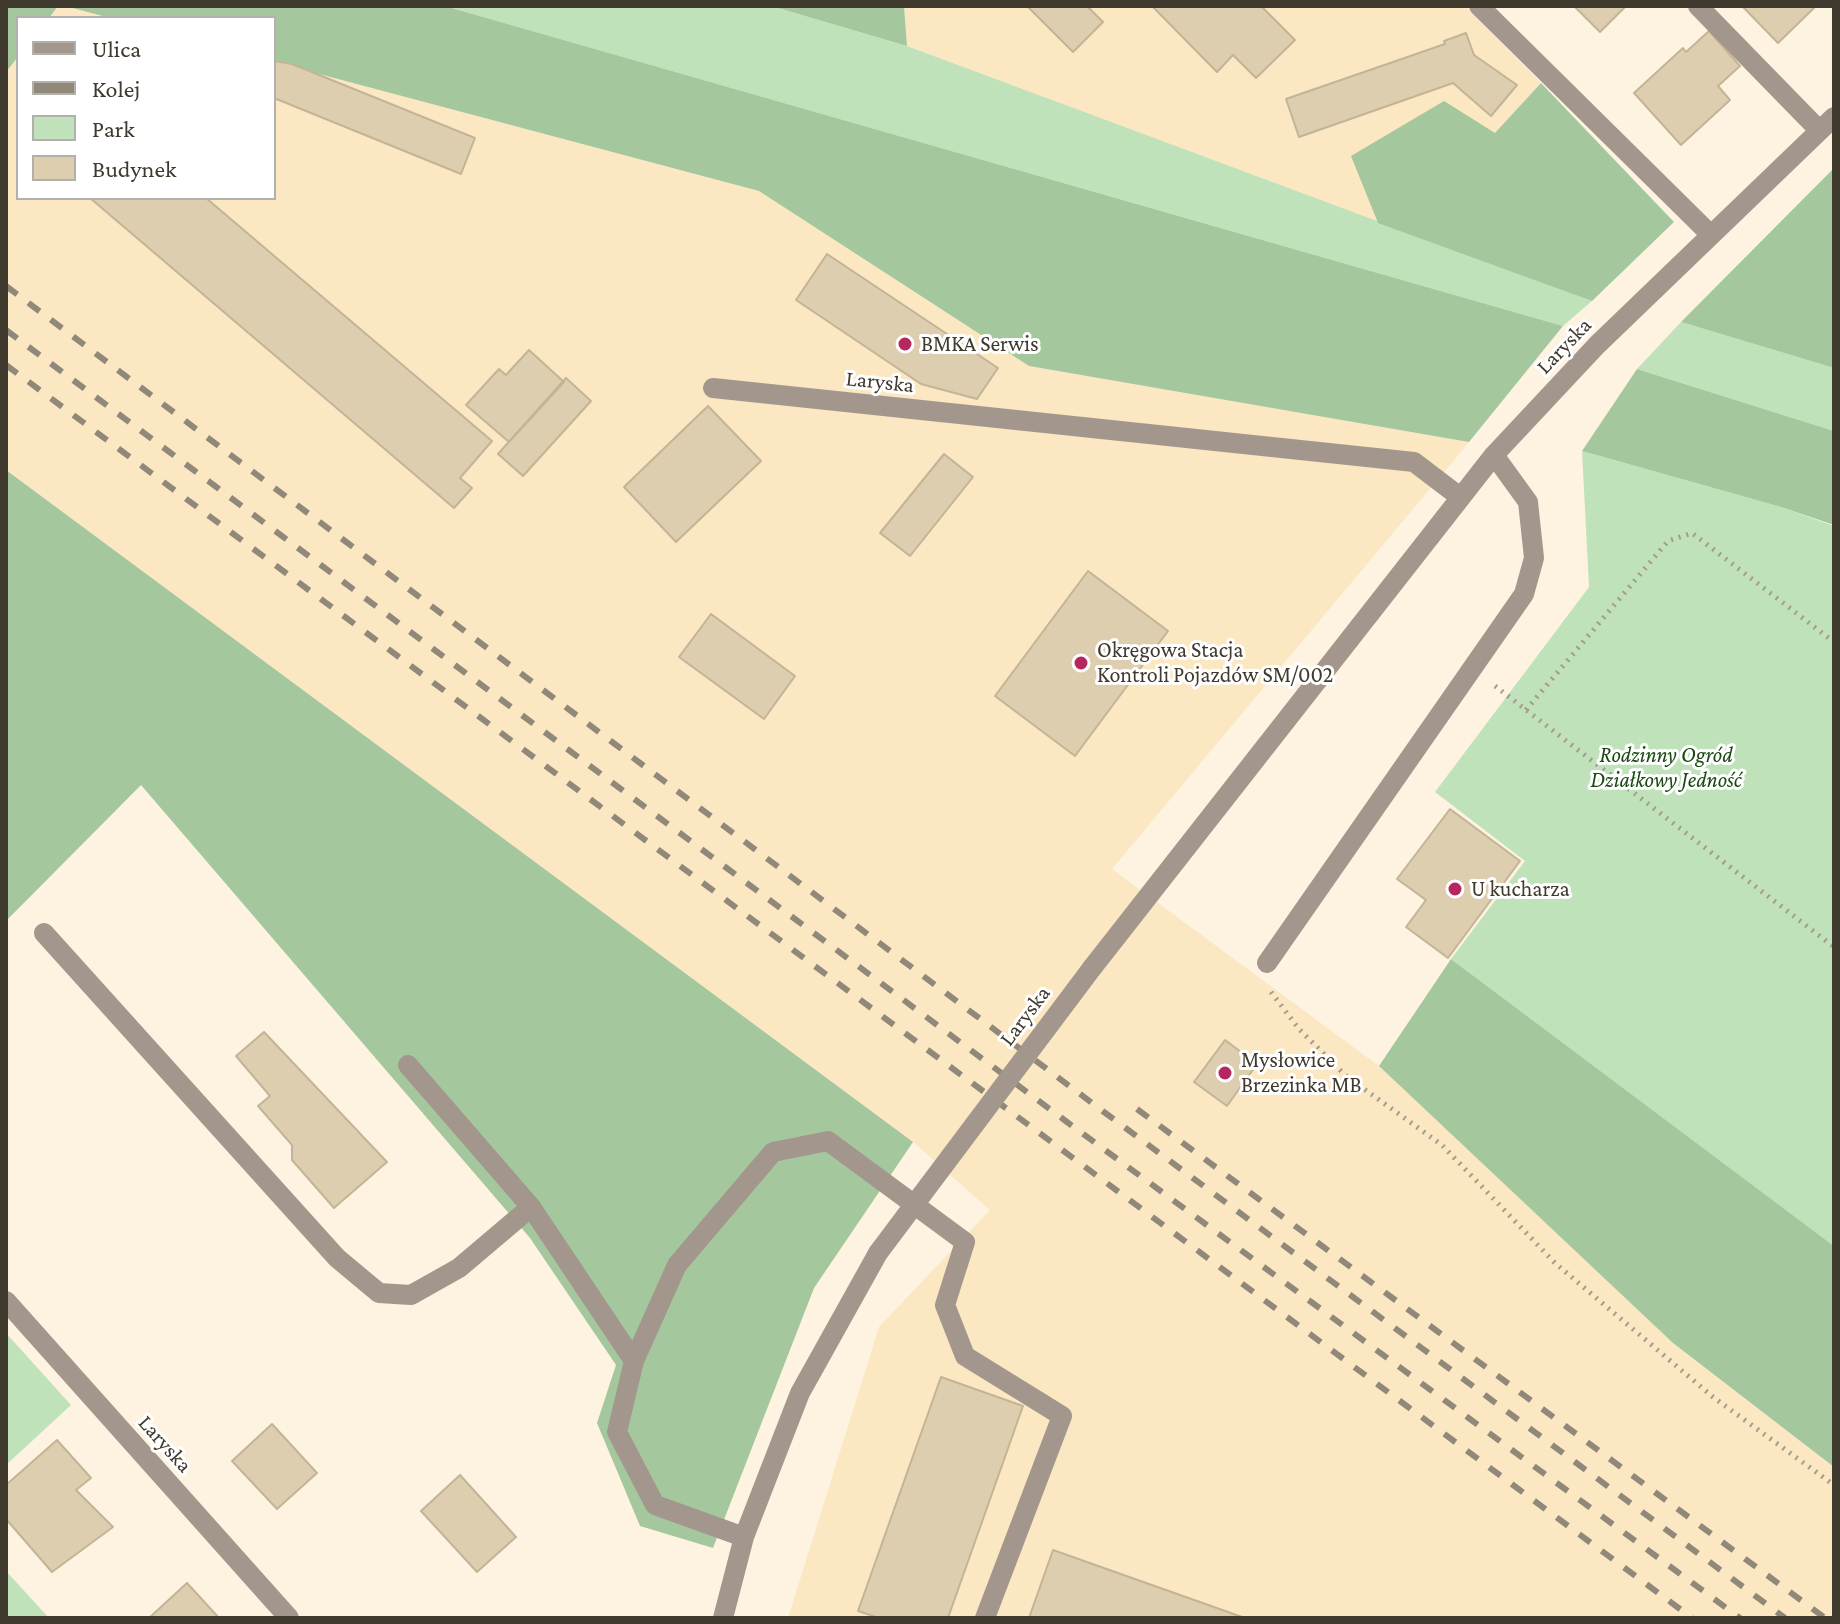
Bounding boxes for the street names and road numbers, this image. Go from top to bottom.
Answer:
street label: Laryska [1531,312,1597,380]
street label: Laryska [845,365,915,399]
street label: Laryska [994,981,1056,1051]
street label: Laryska [132,1410,198,1478]

